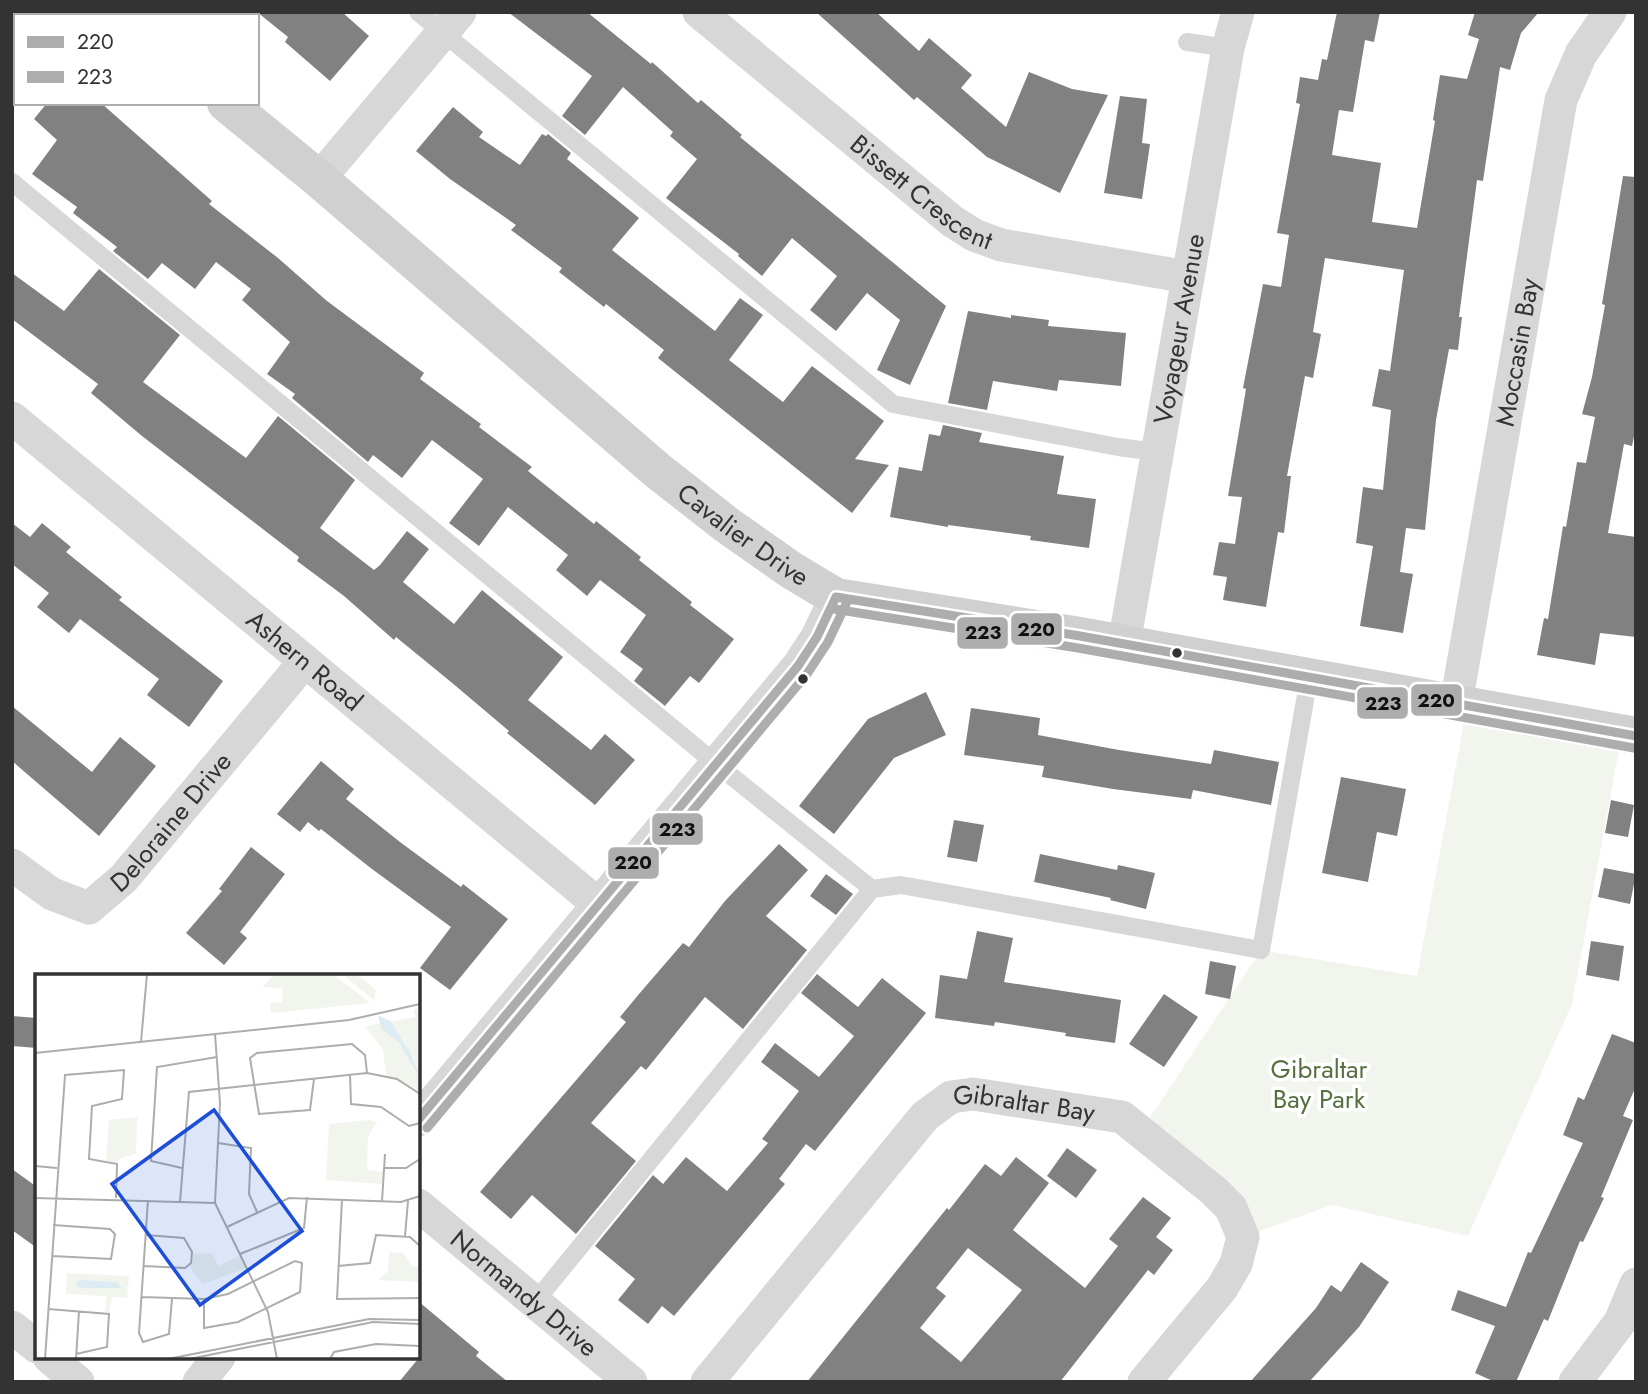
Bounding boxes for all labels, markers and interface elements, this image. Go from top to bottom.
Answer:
legend [14,14,259,105]
text: 220 [77,27,114,57]
text: 223 [77,62,112,92]
street label: Bissett Crescent [842,125,999,260]
street label: Voyageur Avenue [1144,231,1214,427]
street label: Moccasin Bay [1486,275,1549,429]
street label: Cavalier Drive [669,474,816,596]
street label: Ashern Road [238,601,371,720]
line badge: 220 [1010,612,1063,646]
line badge: 223 [956,616,1009,650]
text: 220 [1017,616,1055,643]
text: 223 [965,619,1002,646]
unlabelled marker [1170,646,1184,660]
unlabelled marker [796,672,810,686]
line badge: 220 [1410,683,1463,717]
line badge: 223 [1356,686,1409,720]
text: 220 [1417,687,1455,714]
text: 223 [1365,690,1402,717]
street label: Deloraine Drive [102,744,240,901]
line badge: 223 [651,812,704,846]
text: 223 [659,816,696,843]
line badge: 220 [607,846,660,880]
text: 220 [614,849,652,876]
inset map [35,974,420,1359]
park label: Gibraltar Bay Park [1271,1050,1367,1118]
street label: Gibraltar Bay [951,1075,1098,1132]
street label: Normandy Drive [442,1221,606,1366]

